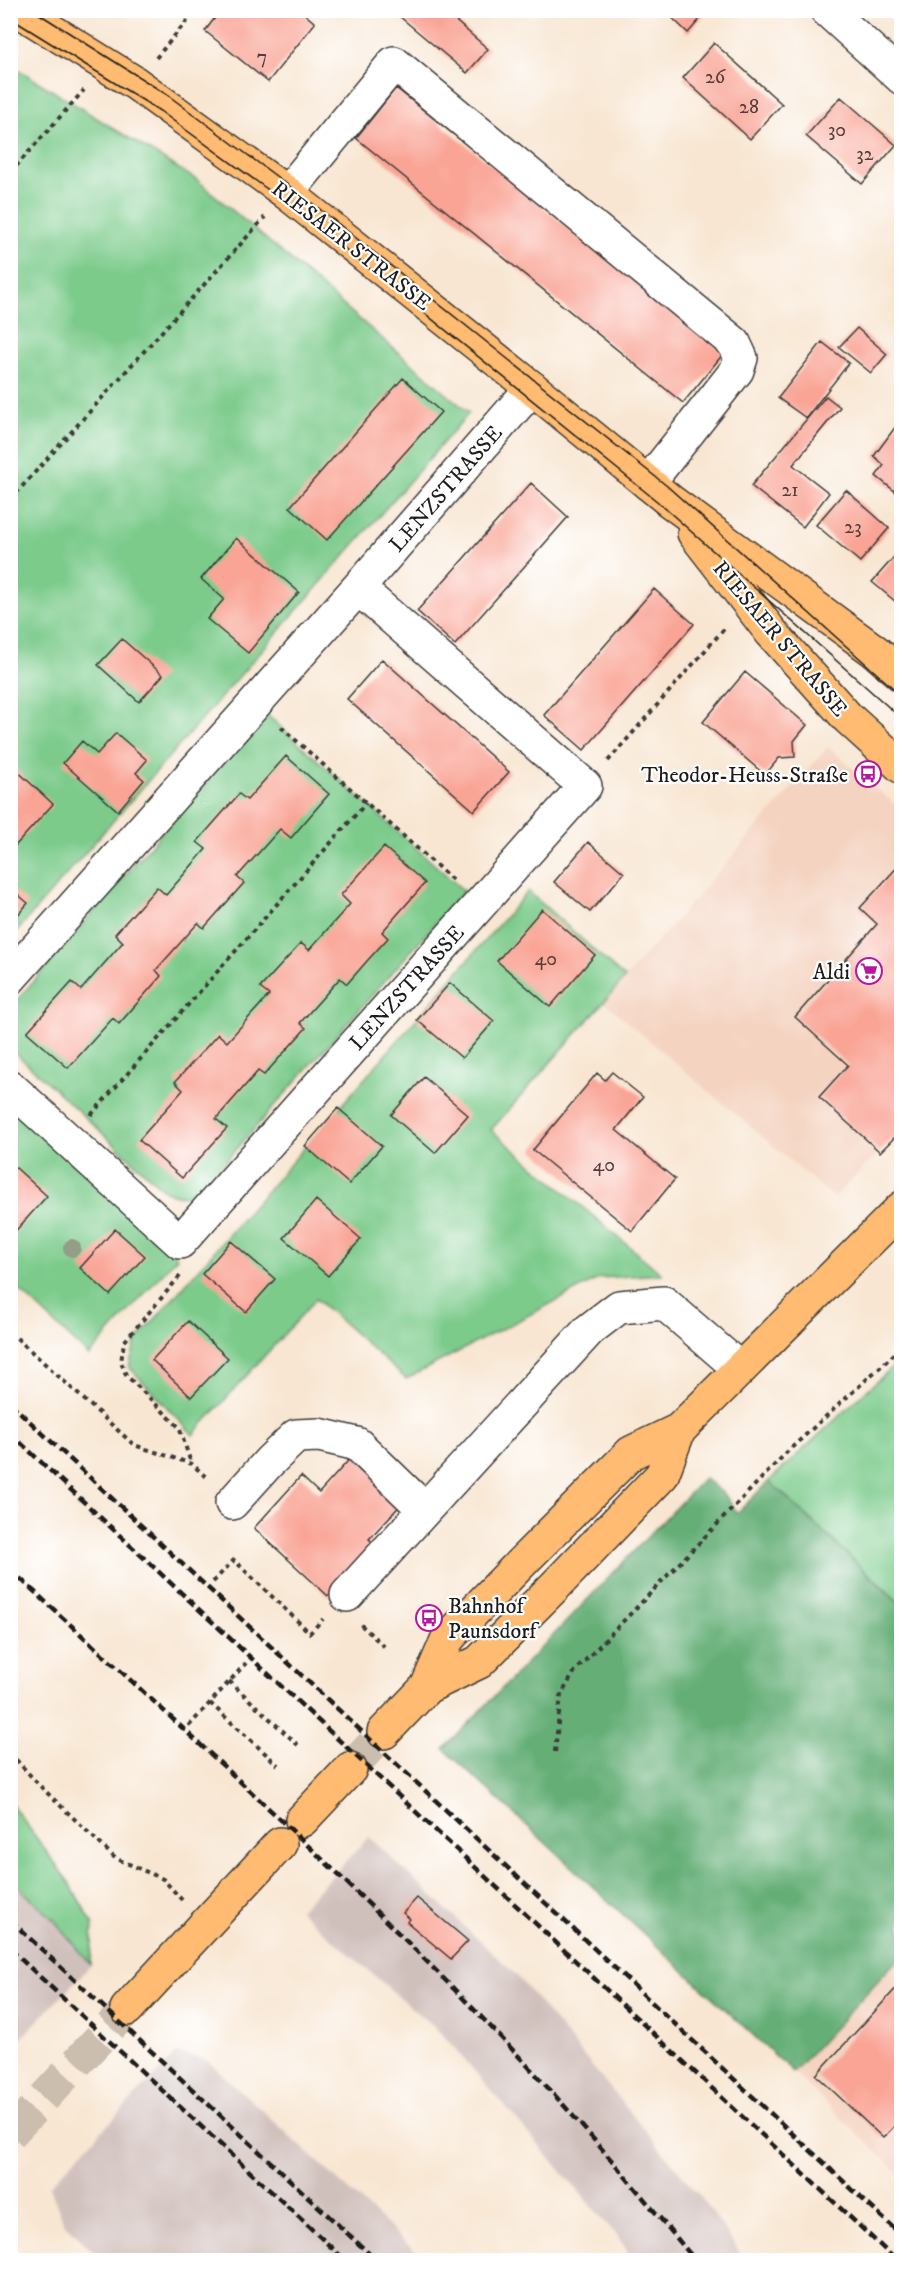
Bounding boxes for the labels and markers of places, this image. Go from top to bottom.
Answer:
bus stop icon: Theodor-Heuss-Straße [853,759,883,789]
place label: Theodor-Heuss-Straße [641,762,848,789]
supermarket icon: Aldi [854,956,884,986]
place label: Aldi [813,959,850,986]
place label: Bahnhof Paunsdorf [448,1593,540,1645]
bus stop icon: Bahnhof Paunsdorf [414,1603,444,1633]

